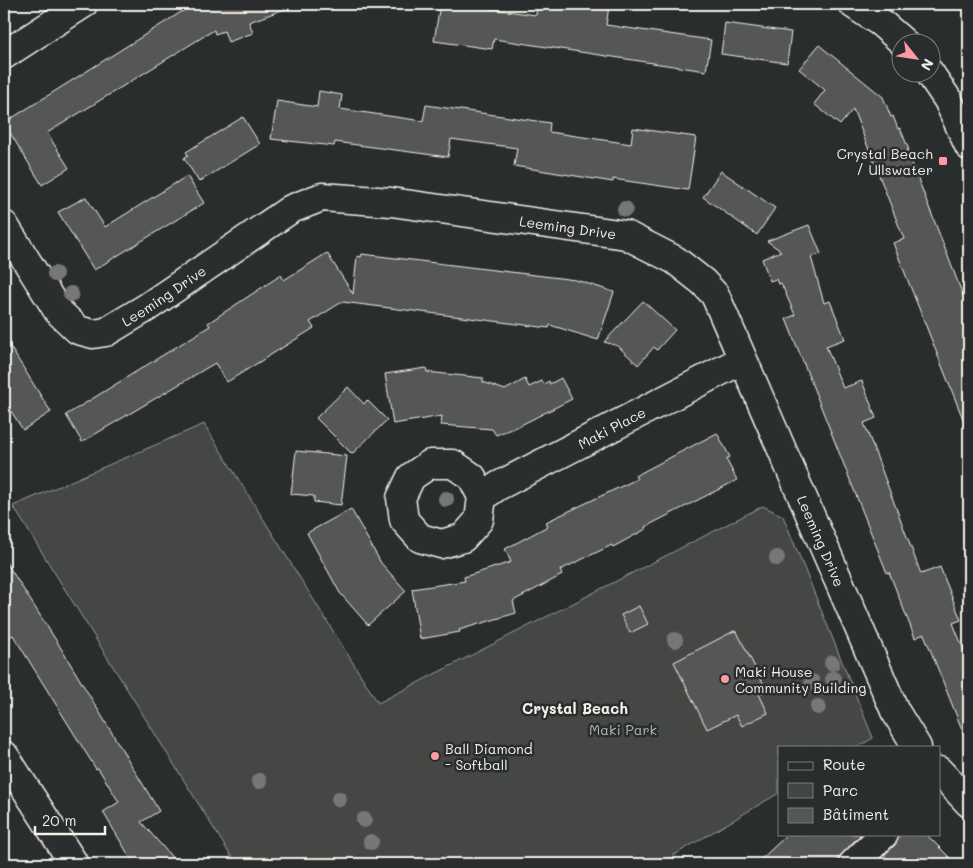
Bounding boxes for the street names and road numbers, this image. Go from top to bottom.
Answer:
street label: Leeming Drive [518,211,617,243]
street label: Leeming Drive [118,260,209,330]
street label: Maki Place [574,402,649,453]
street label: Leeming Drive [793,492,849,589]

